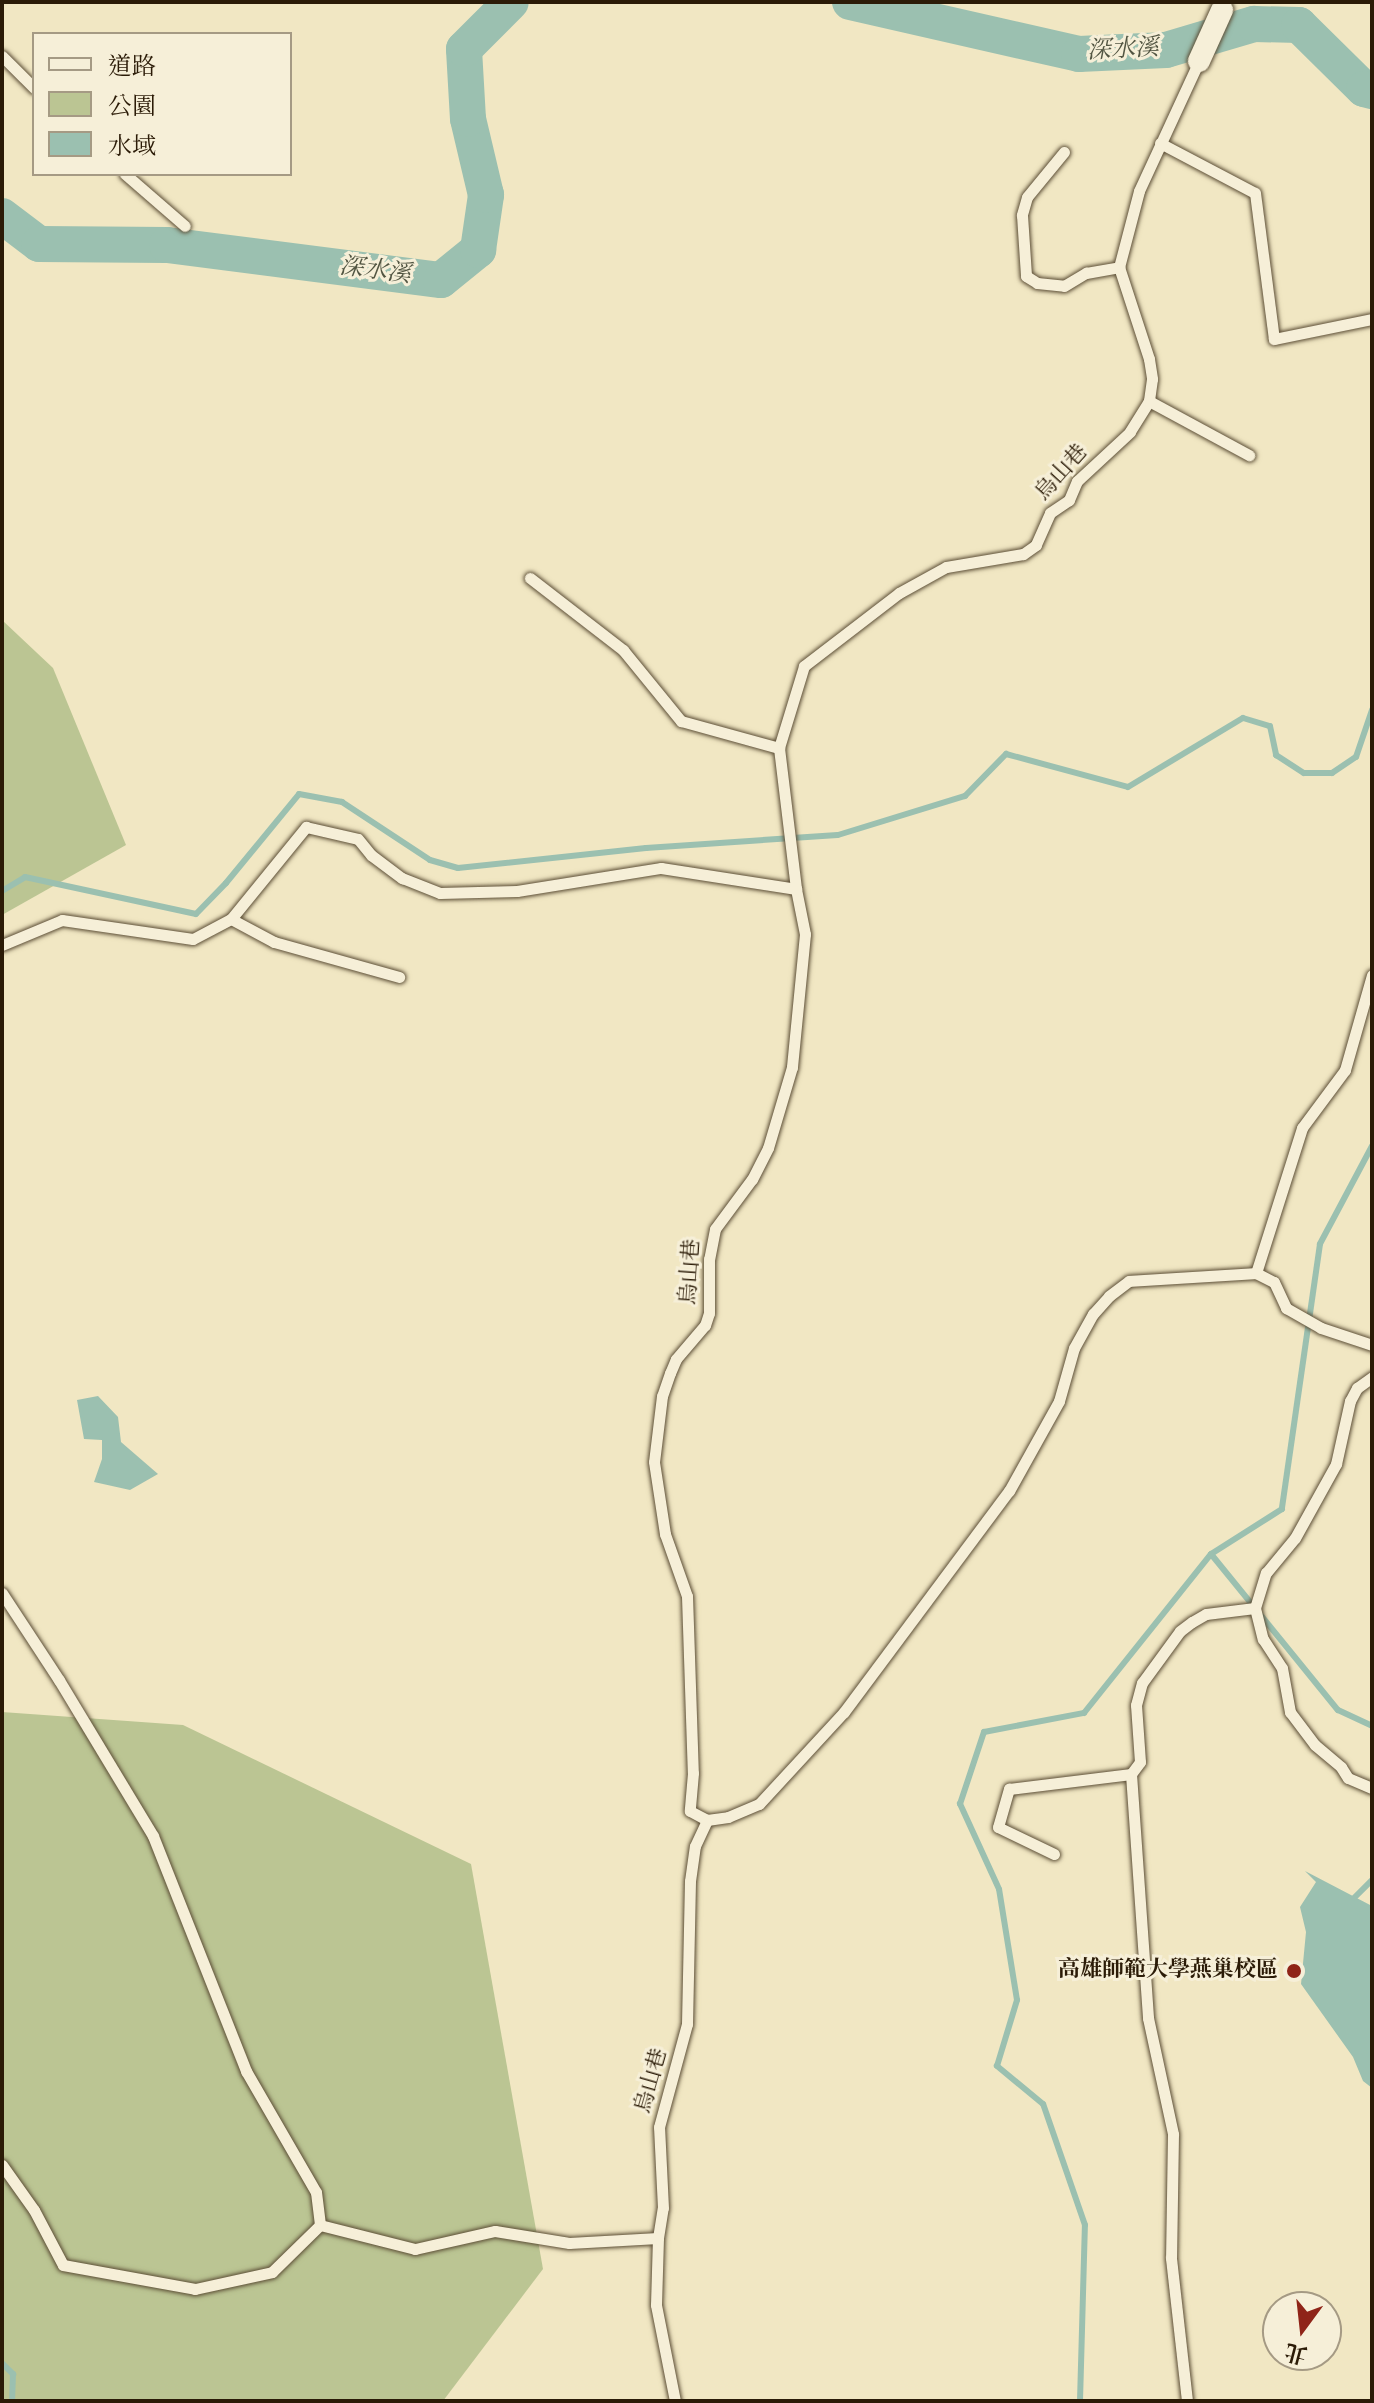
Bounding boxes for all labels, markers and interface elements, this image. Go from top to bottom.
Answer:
legend [32,32,292,176]
water label: 深水溪 [1086,35,1160,67]
text: 道路 [108,56,156,80]
text: 公園 [108,96,156,120]
text: 水域 [108,136,156,160]
water label: 深水溪 [338,253,412,291]
street label: 烏山巷 [1030,440,1094,506]
street label: 烏山巷 [676,1238,706,1306]
place label: 高雄師範大學燕巢校區 [1058,1958,1278,1984]
marker: 高雄師範大學燕巢校區 [1285,1962,1303,1980]
street label: 烏山巷 [630,2046,674,2116]
north arrow [1262,2291,1342,2371]
text: 北 [1283,2339,1310,2366]

